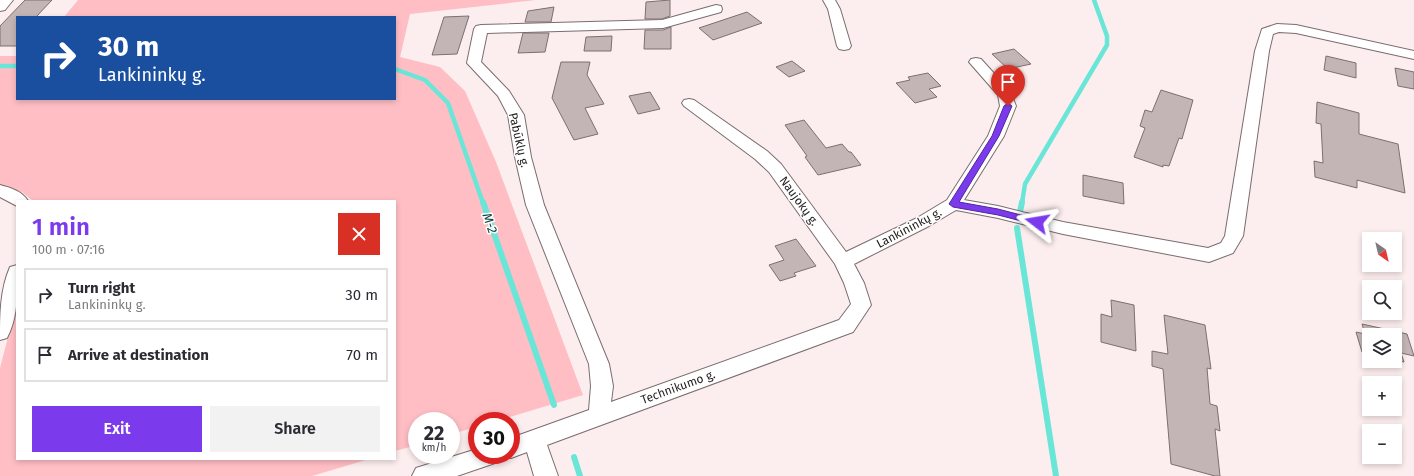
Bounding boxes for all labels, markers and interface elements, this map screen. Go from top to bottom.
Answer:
text: 30 m [98,30,159,63]
icon: right [32,32,84,84]
text: Lankininkų g. [98,64,206,86]
pin [991,65,1025,106]
icon: arrive [997,71,1019,93]
street label: Pabūklų g. [506,111,532,169]
street label: Naujokų g. [776,174,822,228]
position arrow [1016,201,1058,243]
street label: Lankininkų g. [874,205,944,251]
water label: M-2 [480,211,500,235]
text: 1 min [32,213,90,241]
button: close [338,213,380,255]
north arrow [1362,232,1402,272]
map controls [1362,232,1402,464]
text: 100 m · 07:16 [32,242,105,257]
text: Turn right [68,279,135,297]
button: search [1362,280,1402,320]
icon: right [34,284,56,306]
text: 30 m [345,286,378,304]
text: Lankininkų g. [68,297,146,312]
button: layers [1362,328,1402,368]
icon: arrive [34,344,56,366]
text: Arrive at destination [68,346,209,364]
text: 70 m [346,346,378,364]
street label: Technikumo g. [639,367,717,407]
button: + [1362,376,1402,416]
button: Exit [32,406,202,452]
button: Share [210,406,380,452]
speed limit sign: 30 [468,412,520,464]
text: 22 [424,421,444,445]
button: − [1362,424,1402,464]
text: km/h [422,442,446,454]

